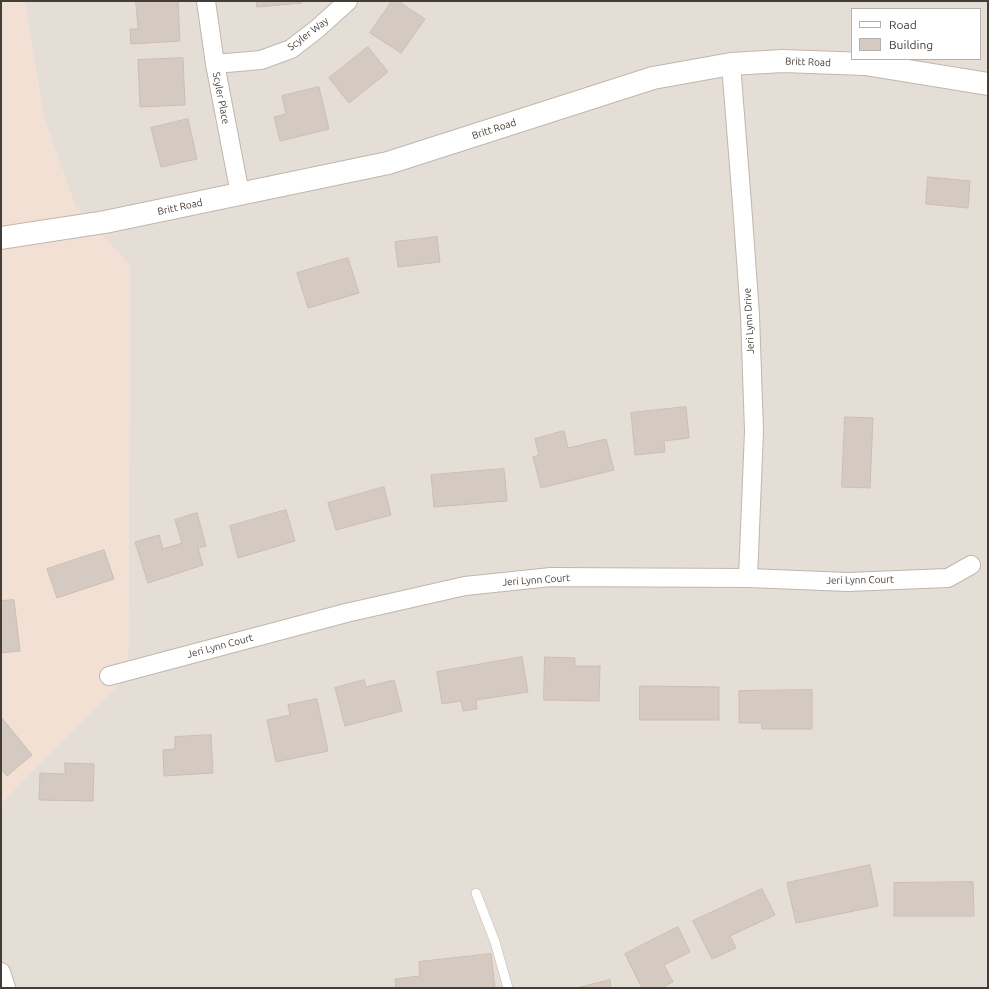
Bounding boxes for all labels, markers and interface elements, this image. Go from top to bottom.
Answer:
legend [851,8,981,60]
street label: Scyler Way [285,15,331,53]
text: Road [889,18,917,31]
text: Building [889,38,933,51]
street label: Britt Road [785,55,831,69]
street label: Scyler Place [210,71,232,125]
street label: Britt Road [470,116,518,142]
street label: Britt Road [156,196,204,218]
street label: Jeri Lynn Drive [741,288,757,354]
street label: Jeri Lynn Court [502,572,570,588]
street label: Jeri Lynn Court [826,573,894,587]
street label: Jeri Lynn Court [186,631,254,661]

